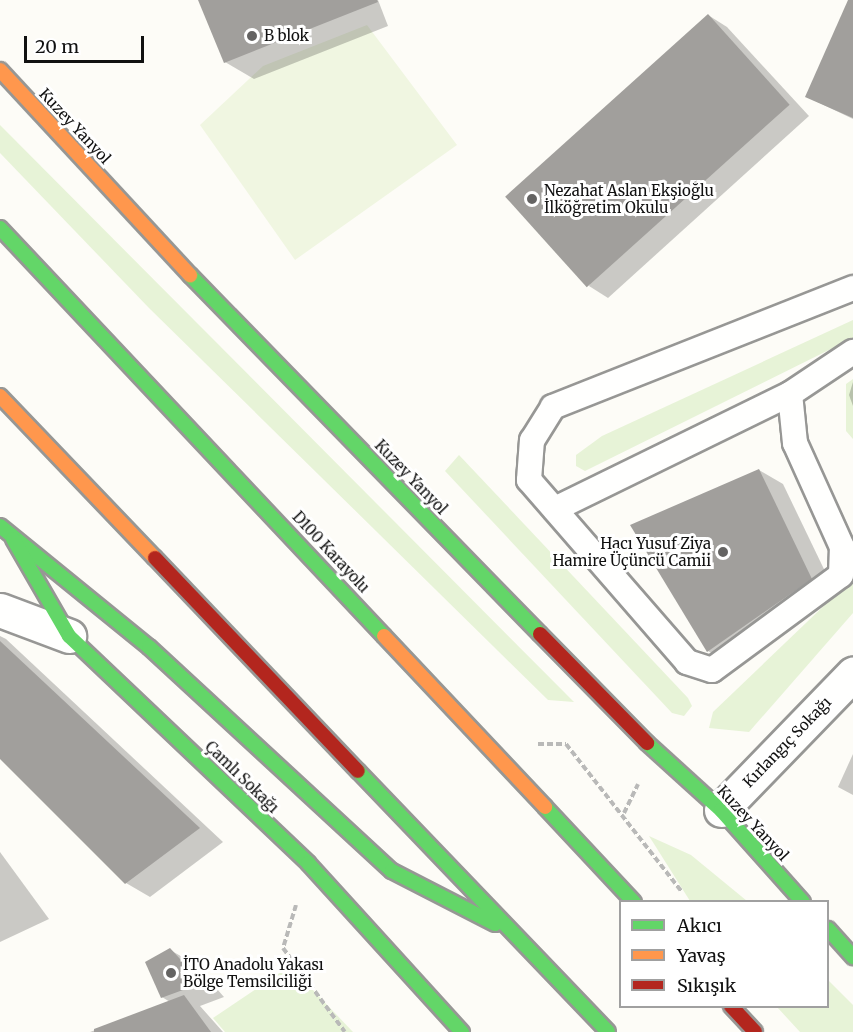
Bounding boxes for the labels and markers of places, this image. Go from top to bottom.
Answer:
place label: B blok [264,27,309,45]
marker: B blok [245,29,259,43]
place label: Nezahat Aslan Ekşioğlu İlköğretim Okulu [544,181,714,216]
marker: Nezahat Aslan Ekşioğlu İlköğretim Okulu [525,192,539,206]
place label: Hacı Yusuf Ziya Hamire Üçüncü Camii [553,534,711,569]
marker: Hacı Yusuf Ziya Hamire Üçüncü Camii [716,545,730,559]
place label: İTO Anadolu Yakası Bölge Temsilciliği [183,955,324,990]
marker: İTO Anadolu Yakası Bölge Temsilciliği [164,966,178,980]

